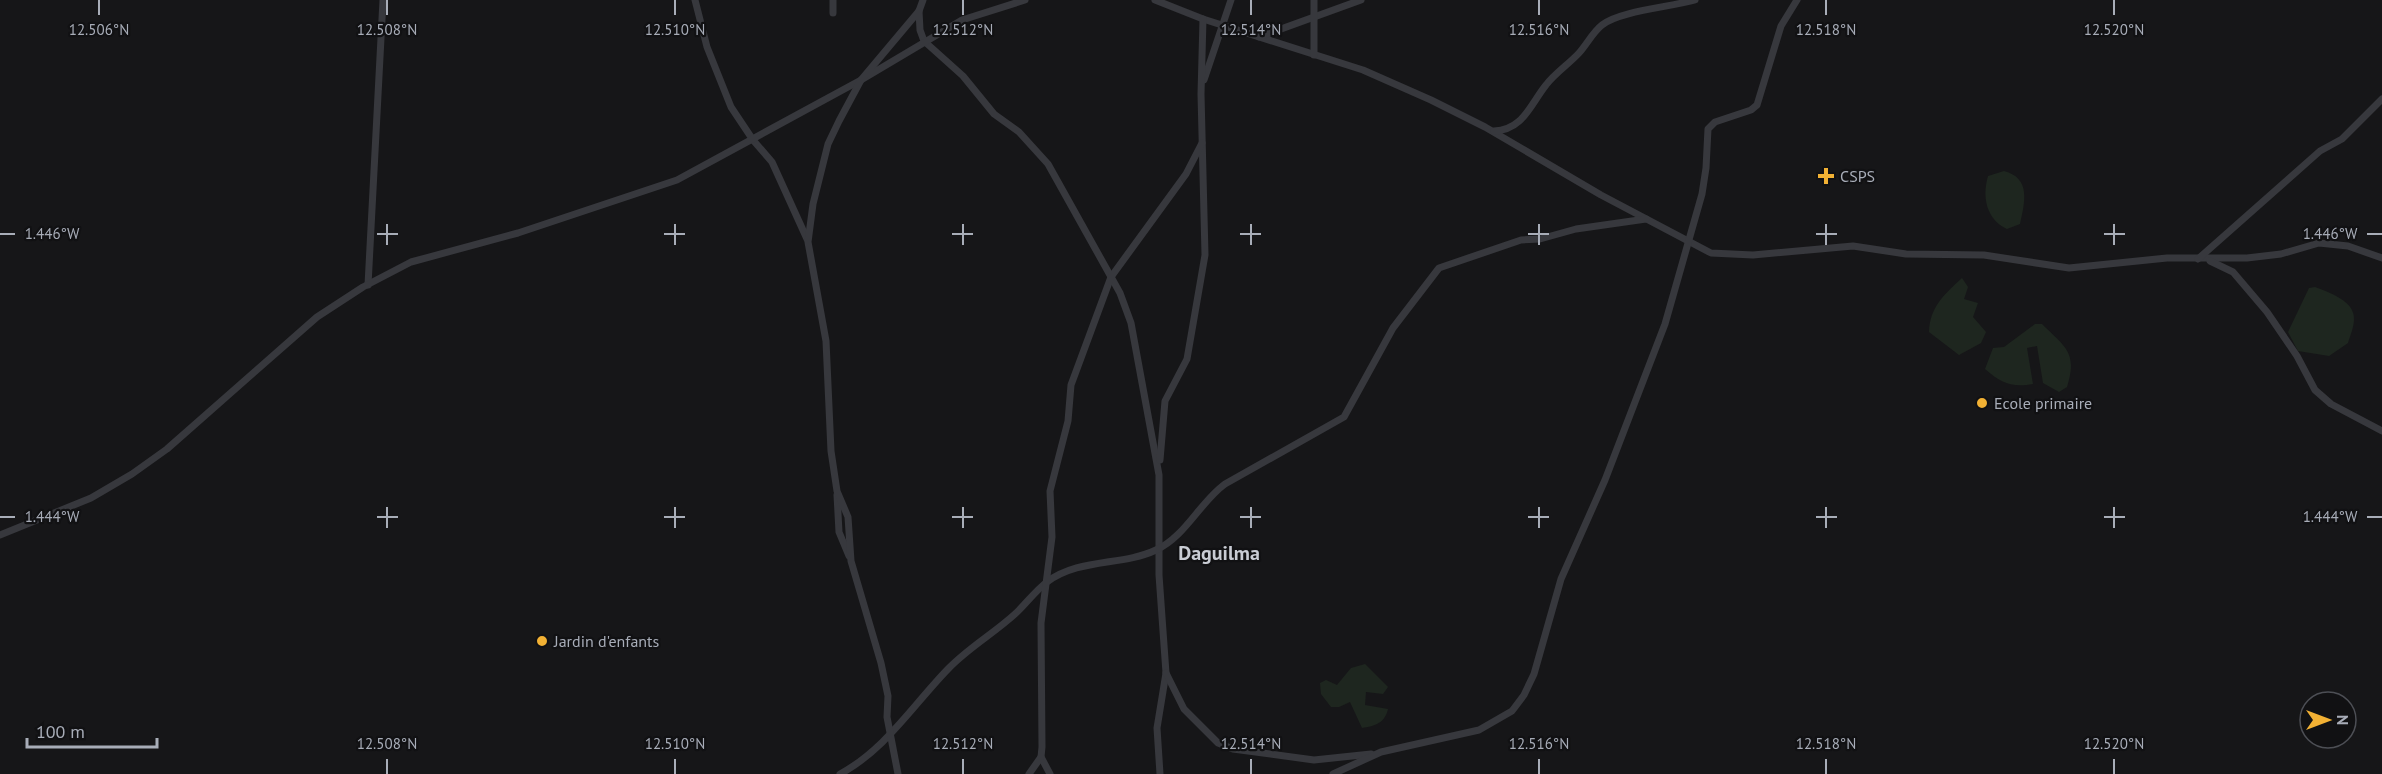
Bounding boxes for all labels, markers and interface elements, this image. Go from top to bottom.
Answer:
text: 12.506°N [69,20,129,39]
text: 12.508°N [357,20,417,39]
text: 12.510°N [645,20,705,39]
text: 12.512°N [933,20,993,39]
text: 12.514°N [1221,20,1281,39]
text: 12.516°N [1509,20,1569,39]
text: 12.518°N [1796,20,1856,39]
text: 12.520°N [2084,20,2144,39]
place label: CSPS [1840,166,1875,186]
marker: CSPS [1817,167,1835,185]
text: 1.446°W [25,224,80,243]
text: 1.446°W [2303,224,2358,243]
place label: Ecole primaire [1994,393,2092,413]
marker: Ecole primaire [1975,396,1989,410]
text: 1.444°W [25,507,80,526]
text: 1.444°W [2303,507,2358,526]
district label: Daguilma [1178,540,1260,566]
place label: Jardin d'enfants [553,631,660,651]
marker: Jardin d'enfants [535,634,549,648]
north arrow [2298,690,2358,750]
scale bar [27,711,158,749]
text: N [2333,715,2353,725]
text: 100 m [36,720,85,743]
text: 12.508°N [357,734,417,753]
text: 12.510°N [645,734,705,753]
text: 12.512°N [933,734,993,753]
text: 12.514°N [1221,734,1281,753]
text: 12.516°N [1509,734,1569,753]
text: 12.518°N [1796,734,1856,753]
text: 12.520°N [2084,734,2144,753]

